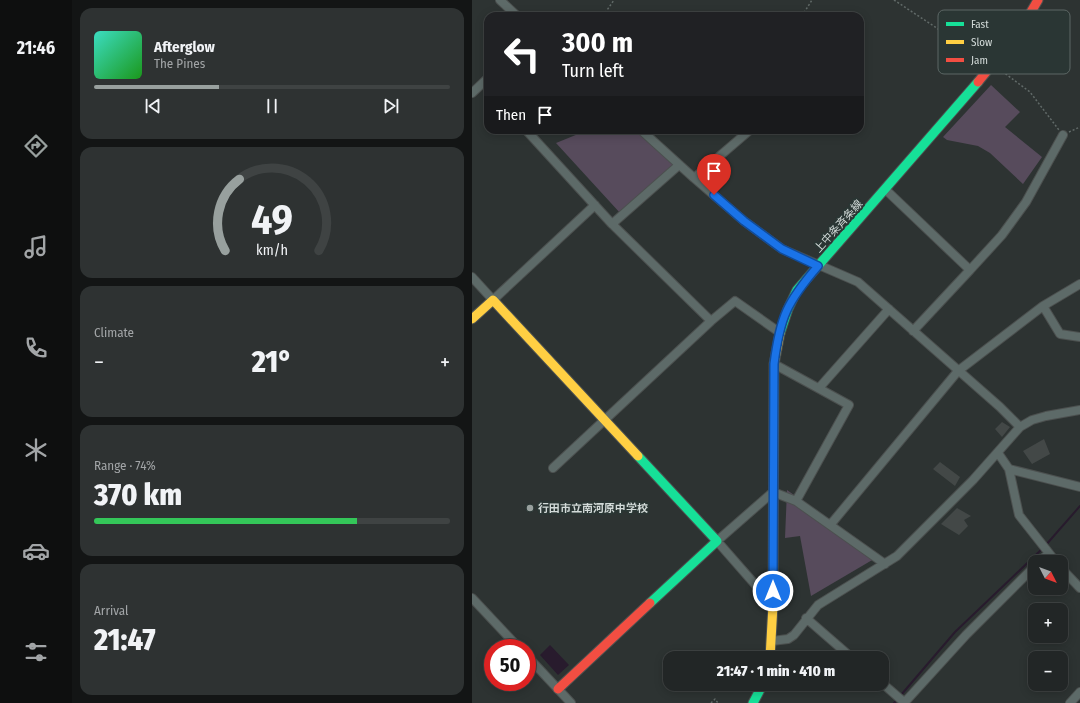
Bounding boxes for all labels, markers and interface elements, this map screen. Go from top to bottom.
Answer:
legend [938,10,1070,74]
text: Fast [971,18,989,31]
text: 300 m [562,26,633,59]
icon: left [496,28,548,80]
text: Slow [971,36,992,49]
text: 21:46 [17,37,55,59]
text: Afterglow [154,38,215,56]
text: Jam [971,54,988,67]
text: The Pines [154,56,205,71]
text: Turn left [562,60,624,82]
icon: previous [142,95,164,117]
icon: pause [261,95,283,117]
icon: next [380,95,402,117]
icon: arrive [534,104,556,126]
text: Then [496,106,526,124]
icon: directions [22,132,50,160]
pin [697,154,731,195]
icon: arrive [703,160,725,182]
text: 49 [251,194,293,244]
street label: 上中条斉条線 [811,197,865,255]
icon: music [22,233,50,261]
text: km/h [256,241,288,258]
text: Climate [94,325,134,340]
icon: phone [22,334,50,362]
text: 21° [252,344,292,380]
text: − [94,349,104,376]
text: + [440,349,450,376]
icon: climate [22,436,50,464]
text: Range · 74% [94,458,156,473]
text: 370 km [94,477,182,513]
place label: 行田市立南河原中学校 [538,502,648,515]
marker: 行田市立南河原中学校 [525,503,535,513]
icon: car [22,537,50,565]
north arrow [1028,555,1068,595]
map controls [1028,555,1068,691]
position arrow [752,570,794,612]
text: Arrival [94,603,128,618]
button: + [1028,603,1068,643]
text: 21:47 [94,622,155,658]
icon: filters [22,638,50,666]
speed limit sign: 50 [484,639,536,691]
button: − [1028,651,1068,691]
text: 21:47 · 1 min · 410 m [717,662,835,680]

